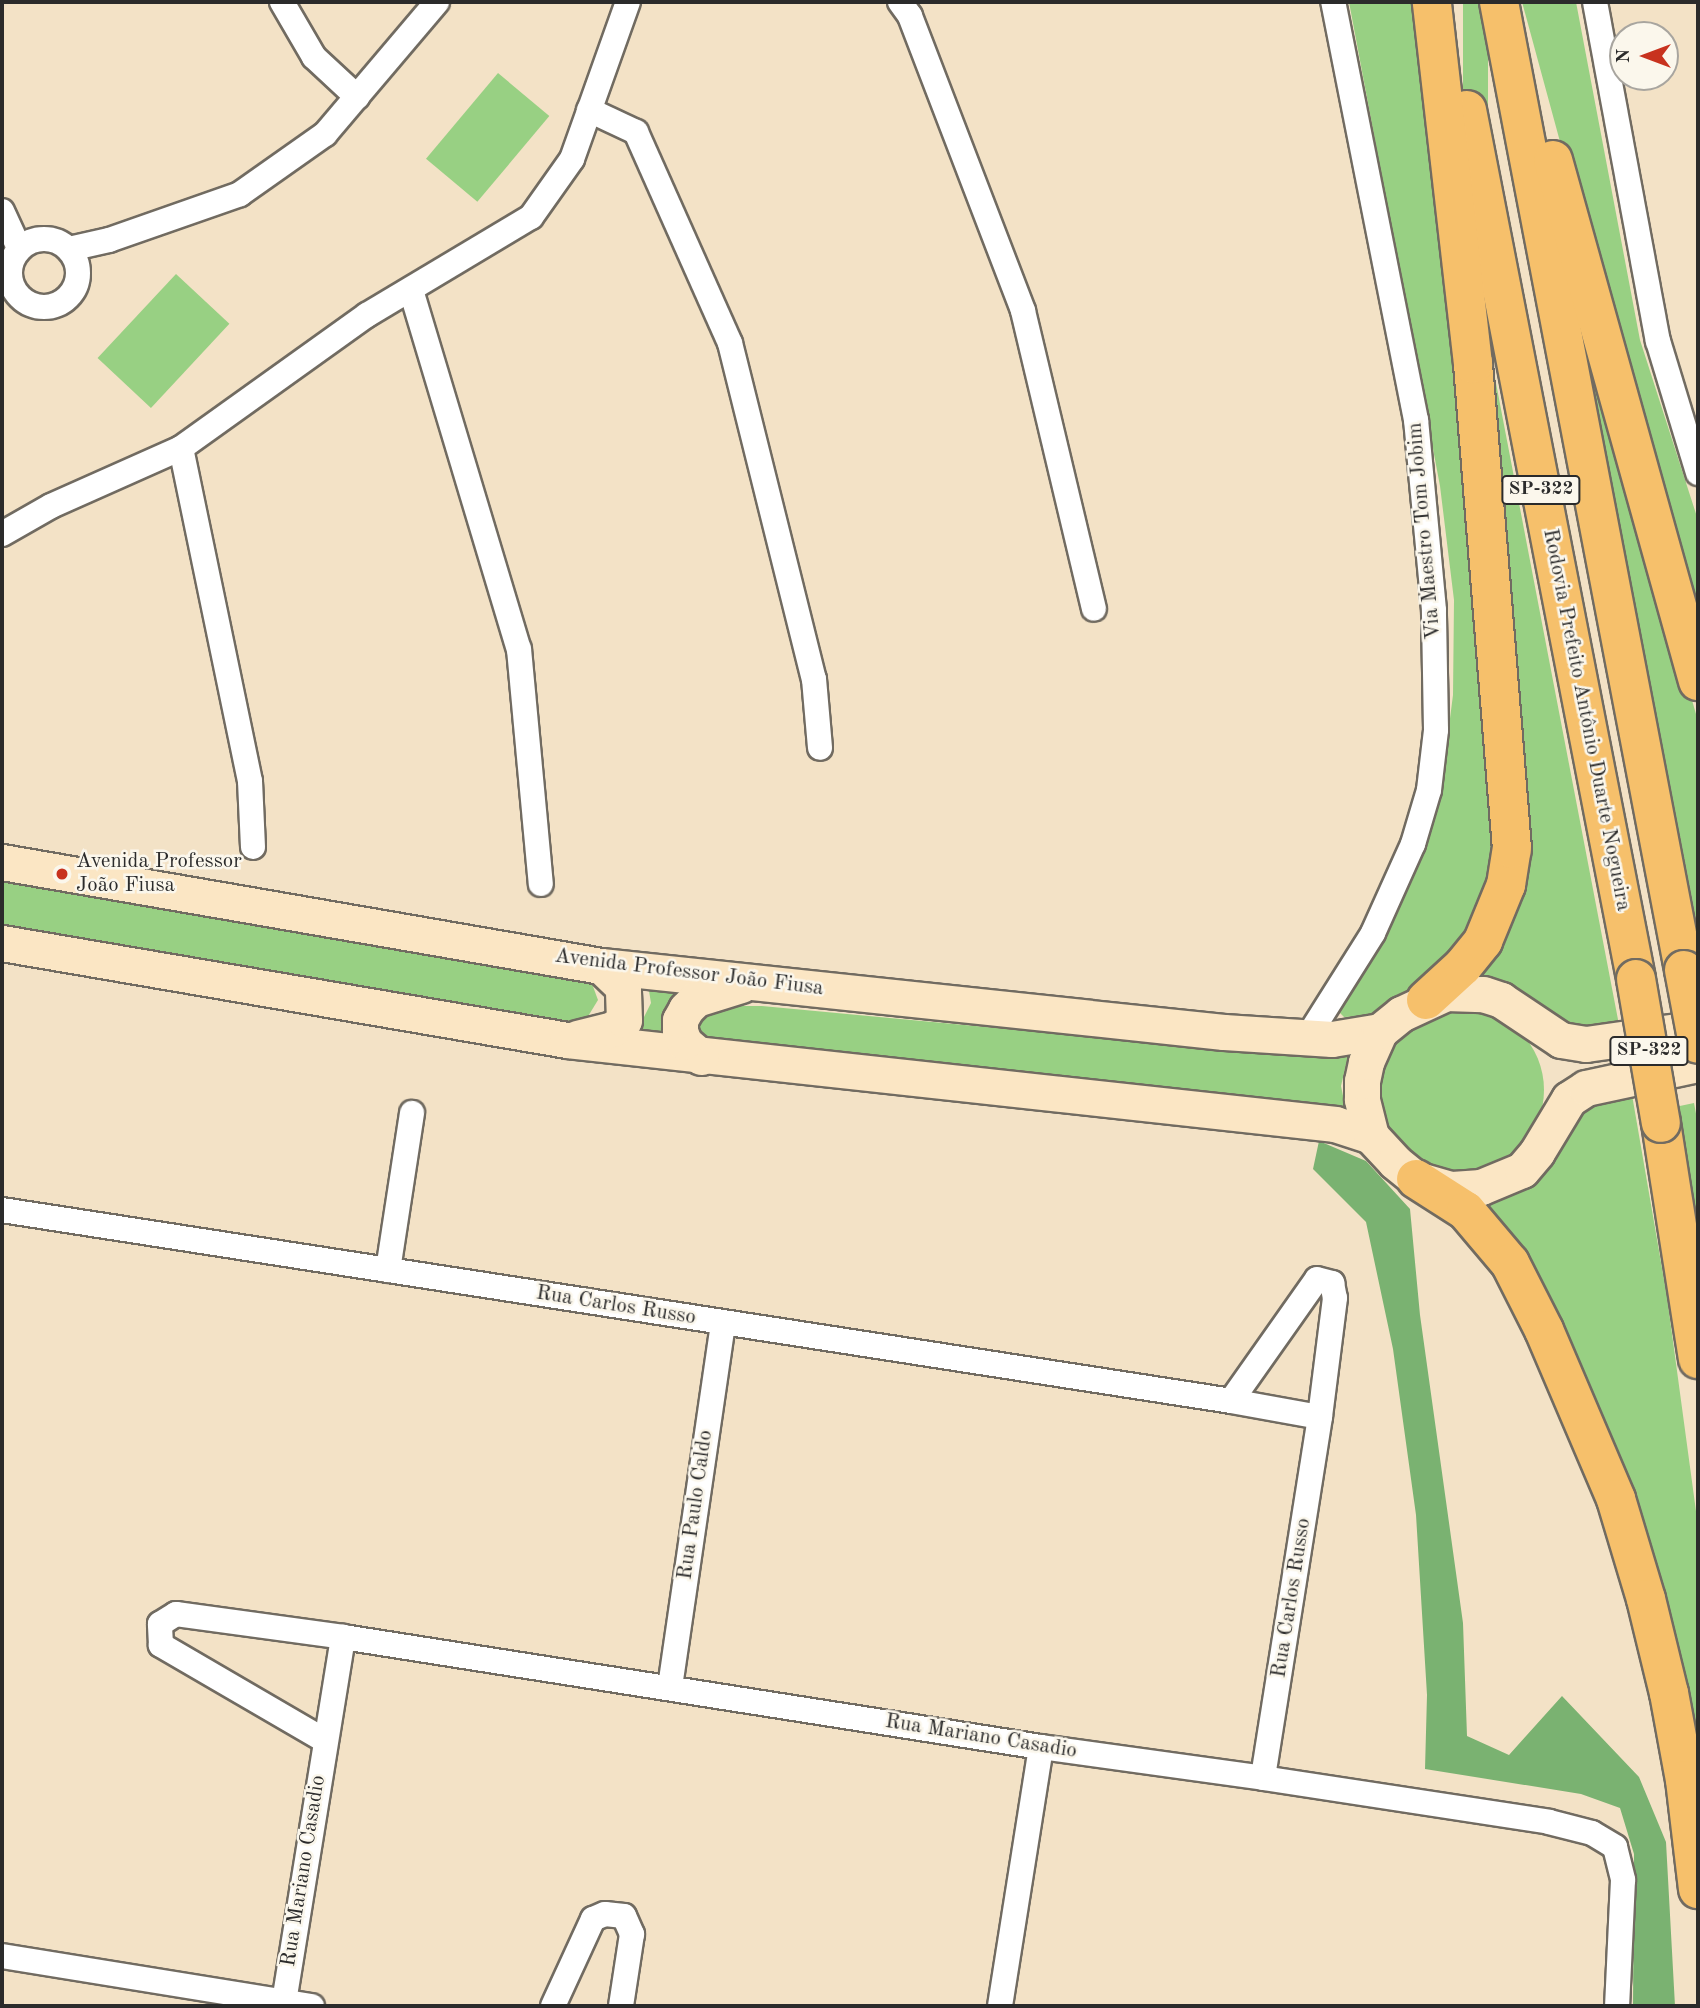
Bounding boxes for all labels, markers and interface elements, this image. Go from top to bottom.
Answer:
north arrow [1609,21,1679,91]
text: N [1615,49,1634,63]
street label: Via Maestro Tom Jobim [1403,422,1447,640]
road number: SP-322 [1501,475,1581,505]
street label: Rodovia Prefeito Antônio Duarte Nogueira [1537,527,1635,913]
place label: Avenida Professor João Fiusa [76,849,242,899]
marker: Avenida Professor João Fiusa [54,866,70,882]
street label: Avenida Professor João Fiusa [553,944,825,1002]
road number: SP-322 [1609,1036,1689,1066]
street label: Rua Carlos Russo [534,1281,698,1331]
street label: Rua Paulo Caldo [673,1429,719,1581]
street label: Rua Carlos Russo [1267,1516,1317,1680]
street label: Rua Mariano Casadio [883,1709,1079,1765]
street label: Rua Mariano Casadio [276,1773,332,1969]

